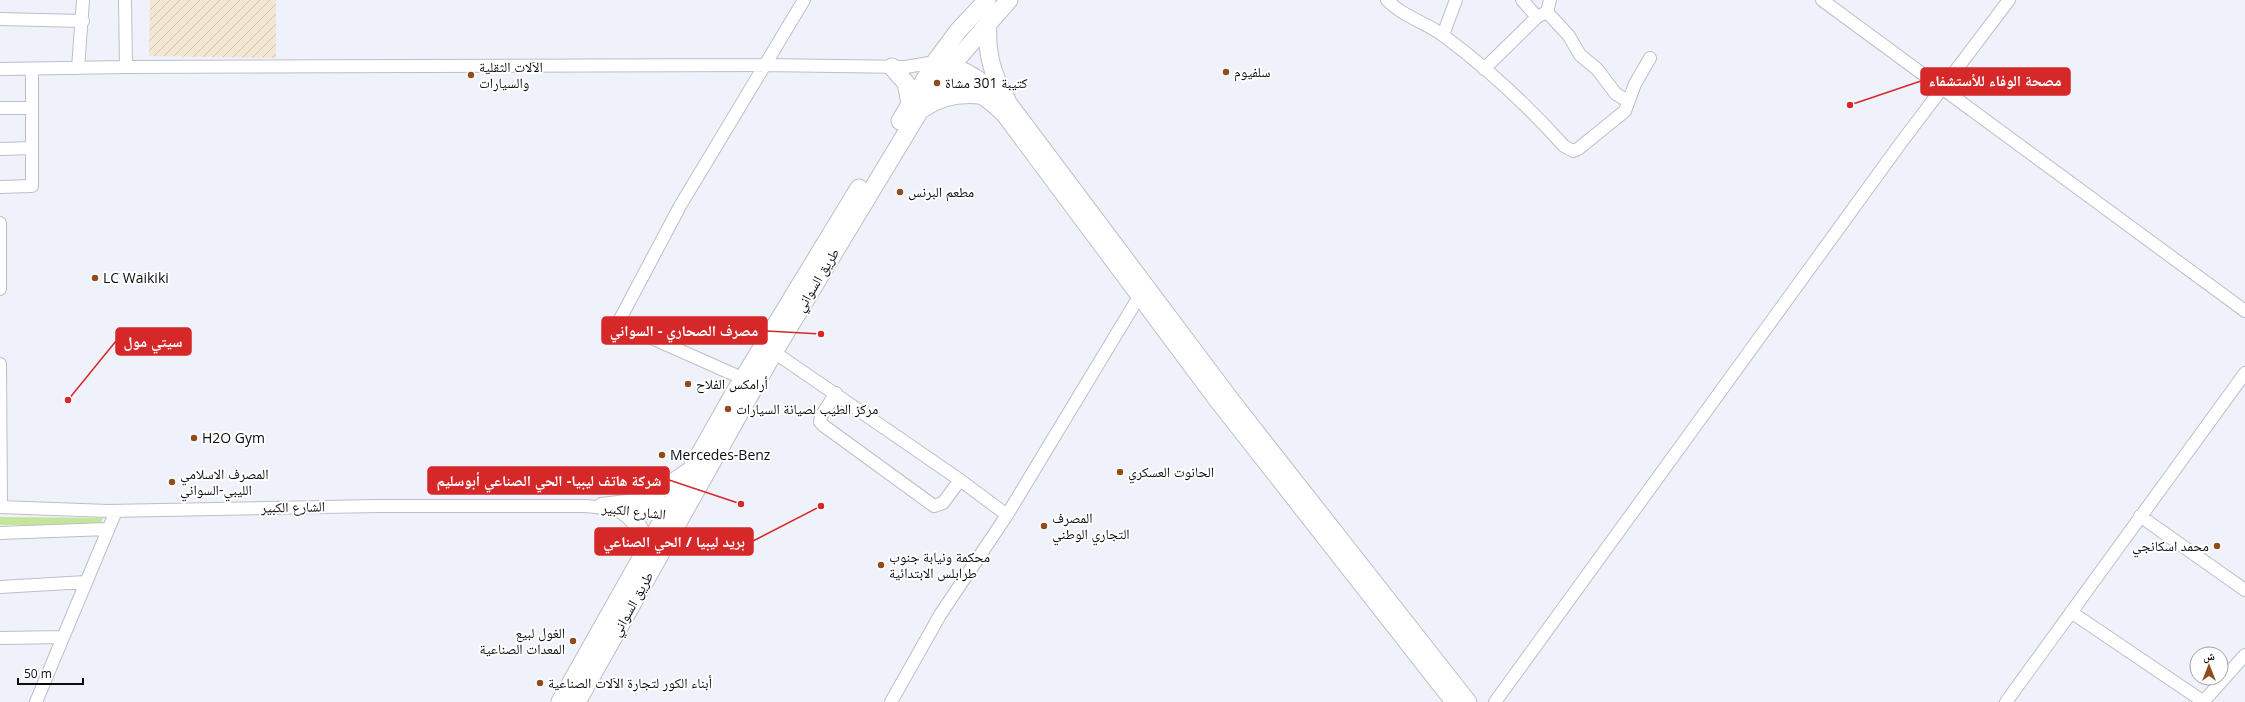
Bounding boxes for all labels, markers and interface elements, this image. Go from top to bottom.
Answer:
place label: الاَلات الثقلية والسيارات [479,57,543,92]
place label: سلفيوم [1234,62,1271,82]
marker: سلفيوم [1221,67,1231,77]
callout: مصحة الوفاء للأستشفاء [1921,68,2070,95]
marker: الاَلات الثقلية والسيارات [466,70,476,80]
text: مصحة الوفاء للأستشفاء [1928,70,2062,90]
place label: كتيبة 301 مشاة [945,73,1028,92]
marker: كتيبة 301 مشاة [932,78,942,88]
place label: مطعم البرنس [908,182,974,202]
marker: مطعم البرنس [895,187,905,197]
street label: طريق السواني [790,244,845,316]
place label: LC Waikiki [103,268,169,287]
marker: LC Waikiki [90,273,100,283]
callout: مصرف الصحاري - السواني [602,317,767,344]
text: مصرف الصحاري - السواني [610,320,758,343]
callout: سيتي مول [116,328,191,355]
text: سيتي مول [123,331,183,354]
place label: أرامكس الفلاح [696,374,768,394]
marker: أرامكس الفلاح [683,379,693,389]
place label: مركز الطيب لصيانة السيارات [736,399,878,418]
marker: مركز الطيب لصيانة السيارات [723,404,733,414]
place label: H2O Gym [202,428,265,447]
marker: H2O Gym [189,433,199,443]
place label: Mercedes-Benz [670,445,771,464]
marker: Mercedes-Benz [657,450,667,460]
place label: الحانوت العسكري [1128,462,1214,484]
place label: المصرف الاسلامي الليبي-السواني [180,464,268,502]
callout: شركة هاتف ليبيا- الحي الصناعي أبوسليم [428,467,669,494]
marker: الحانوت العسكري [1115,467,1125,477]
text: شركة هاتف ليبيا- الحي الصناعي أبوسليم [436,470,662,493]
marker: المصرف الاسلامي الليبي-السواني [167,477,177,487]
street label: الشارع الكبير [260,496,325,518]
street label: الشارع الكبير [600,498,667,524]
place label: المصرف التجاري الوطني [1052,508,1130,546]
marker: المصرف التجاري الوطني [1039,521,1049,531]
callout: بريد ليبيا / الحي الصناعي [595,528,753,555]
text: بريد ليبيا / الحي الصناعي [603,531,745,554]
place label: محمد اسكانجي [2132,536,2209,558]
marker: محمد اسكانجي [2212,541,2222,551]
place label: محكمة ونيابة جنوب طرابلس الابتدائية [889,547,990,582]
marker: محكمة ونيابة جنوب طرابلس الابتدائية [876,560,886,570]
street label: طريق السواني [606,568,659,641]
place label: الغول لبيع المعدات الصناعية [479,623,565,658]
marker: الغول لبيع المعدات الصناعية [568,636,578,646]
north arrow [2189,646,2229,686]
text: ش [2203,648,2215,664]
scale bar [18,660,83,686]
text: 50 m [24,665,52,682]
place label: أبناء الكور لتجارة الاَلات الصناعية [548,673,712,692]
marker: أبناء الكور لتجارة الاَلات الصناعية [535,678,545,688]

